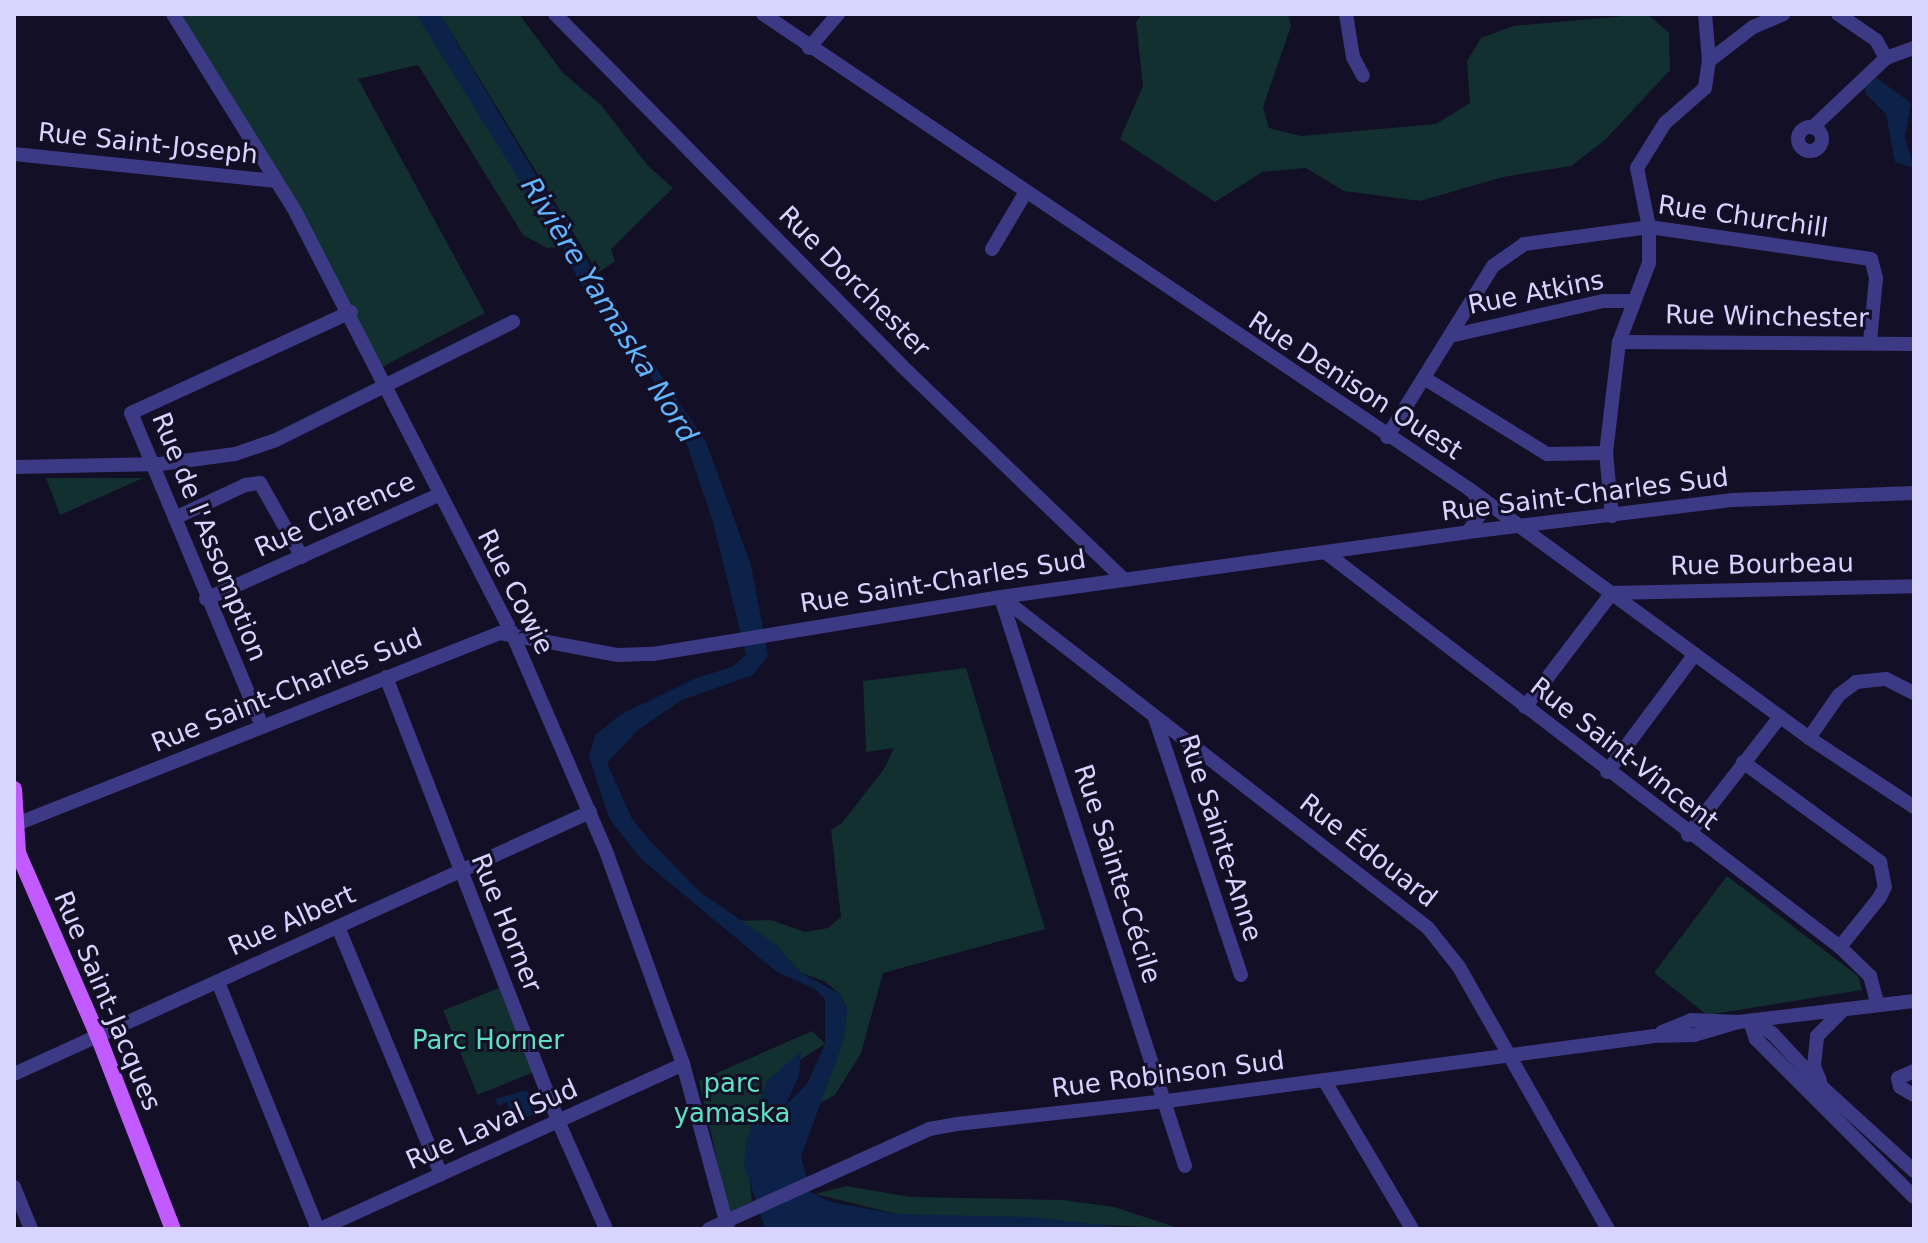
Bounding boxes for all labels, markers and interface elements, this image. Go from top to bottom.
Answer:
street label: Rue Saint-Joseph [37,117,259,171]
water label: Rivière Yamaska Nord [513,171,705,449]
street label: Rue Churchill [1656,190,1830,244]
street label: Rue Dorchester [772,200,936,364]
street label: Rue Atkins [1466,265,1606,321]
street label: Rue Winchester [1665,300,1869,334]
street label: Rue Denison Ouest [1242,305,1468,467]
street label: Rue de l'Assomption [145,408,273,666]
street label: Rue Saint-Charles Sud [1440,462,1730,528]
street label: Rue Clarence [250,466,420,564]
street label: Rue Cowie [470,524,560,660]
street label: Rue Saint-Charles Sud [798,544,1088,620]
street label: Rue Bourbeau [1670,548,1854,582]
street label: Rue Saint-Charles Sud [147,622,427,760]
street label: Rue Saint-Vincent [1524,671,1724,837]
street label: Rue Sainte-Anne [1172,731,1268,945]
street label: Rue Sainte-Cécile [1067,761,1167,987]
street label: Rue Édouard [1293,788,1443,914]
street label: Rue Horner [464,849,548,997]
street label: Rue Albert [224,879,360,963]
street label: Rue Saint-Jacques [47,887,167,1115]
park label: Parc Horner [412,1025,564,1057]
street label: Rue Robinson Sud [1050,1045,1286,1105]
park label: parc yamaska [674,1068,790,1130]
street label: Rue Laval Sud [401,1073,583,1177]

